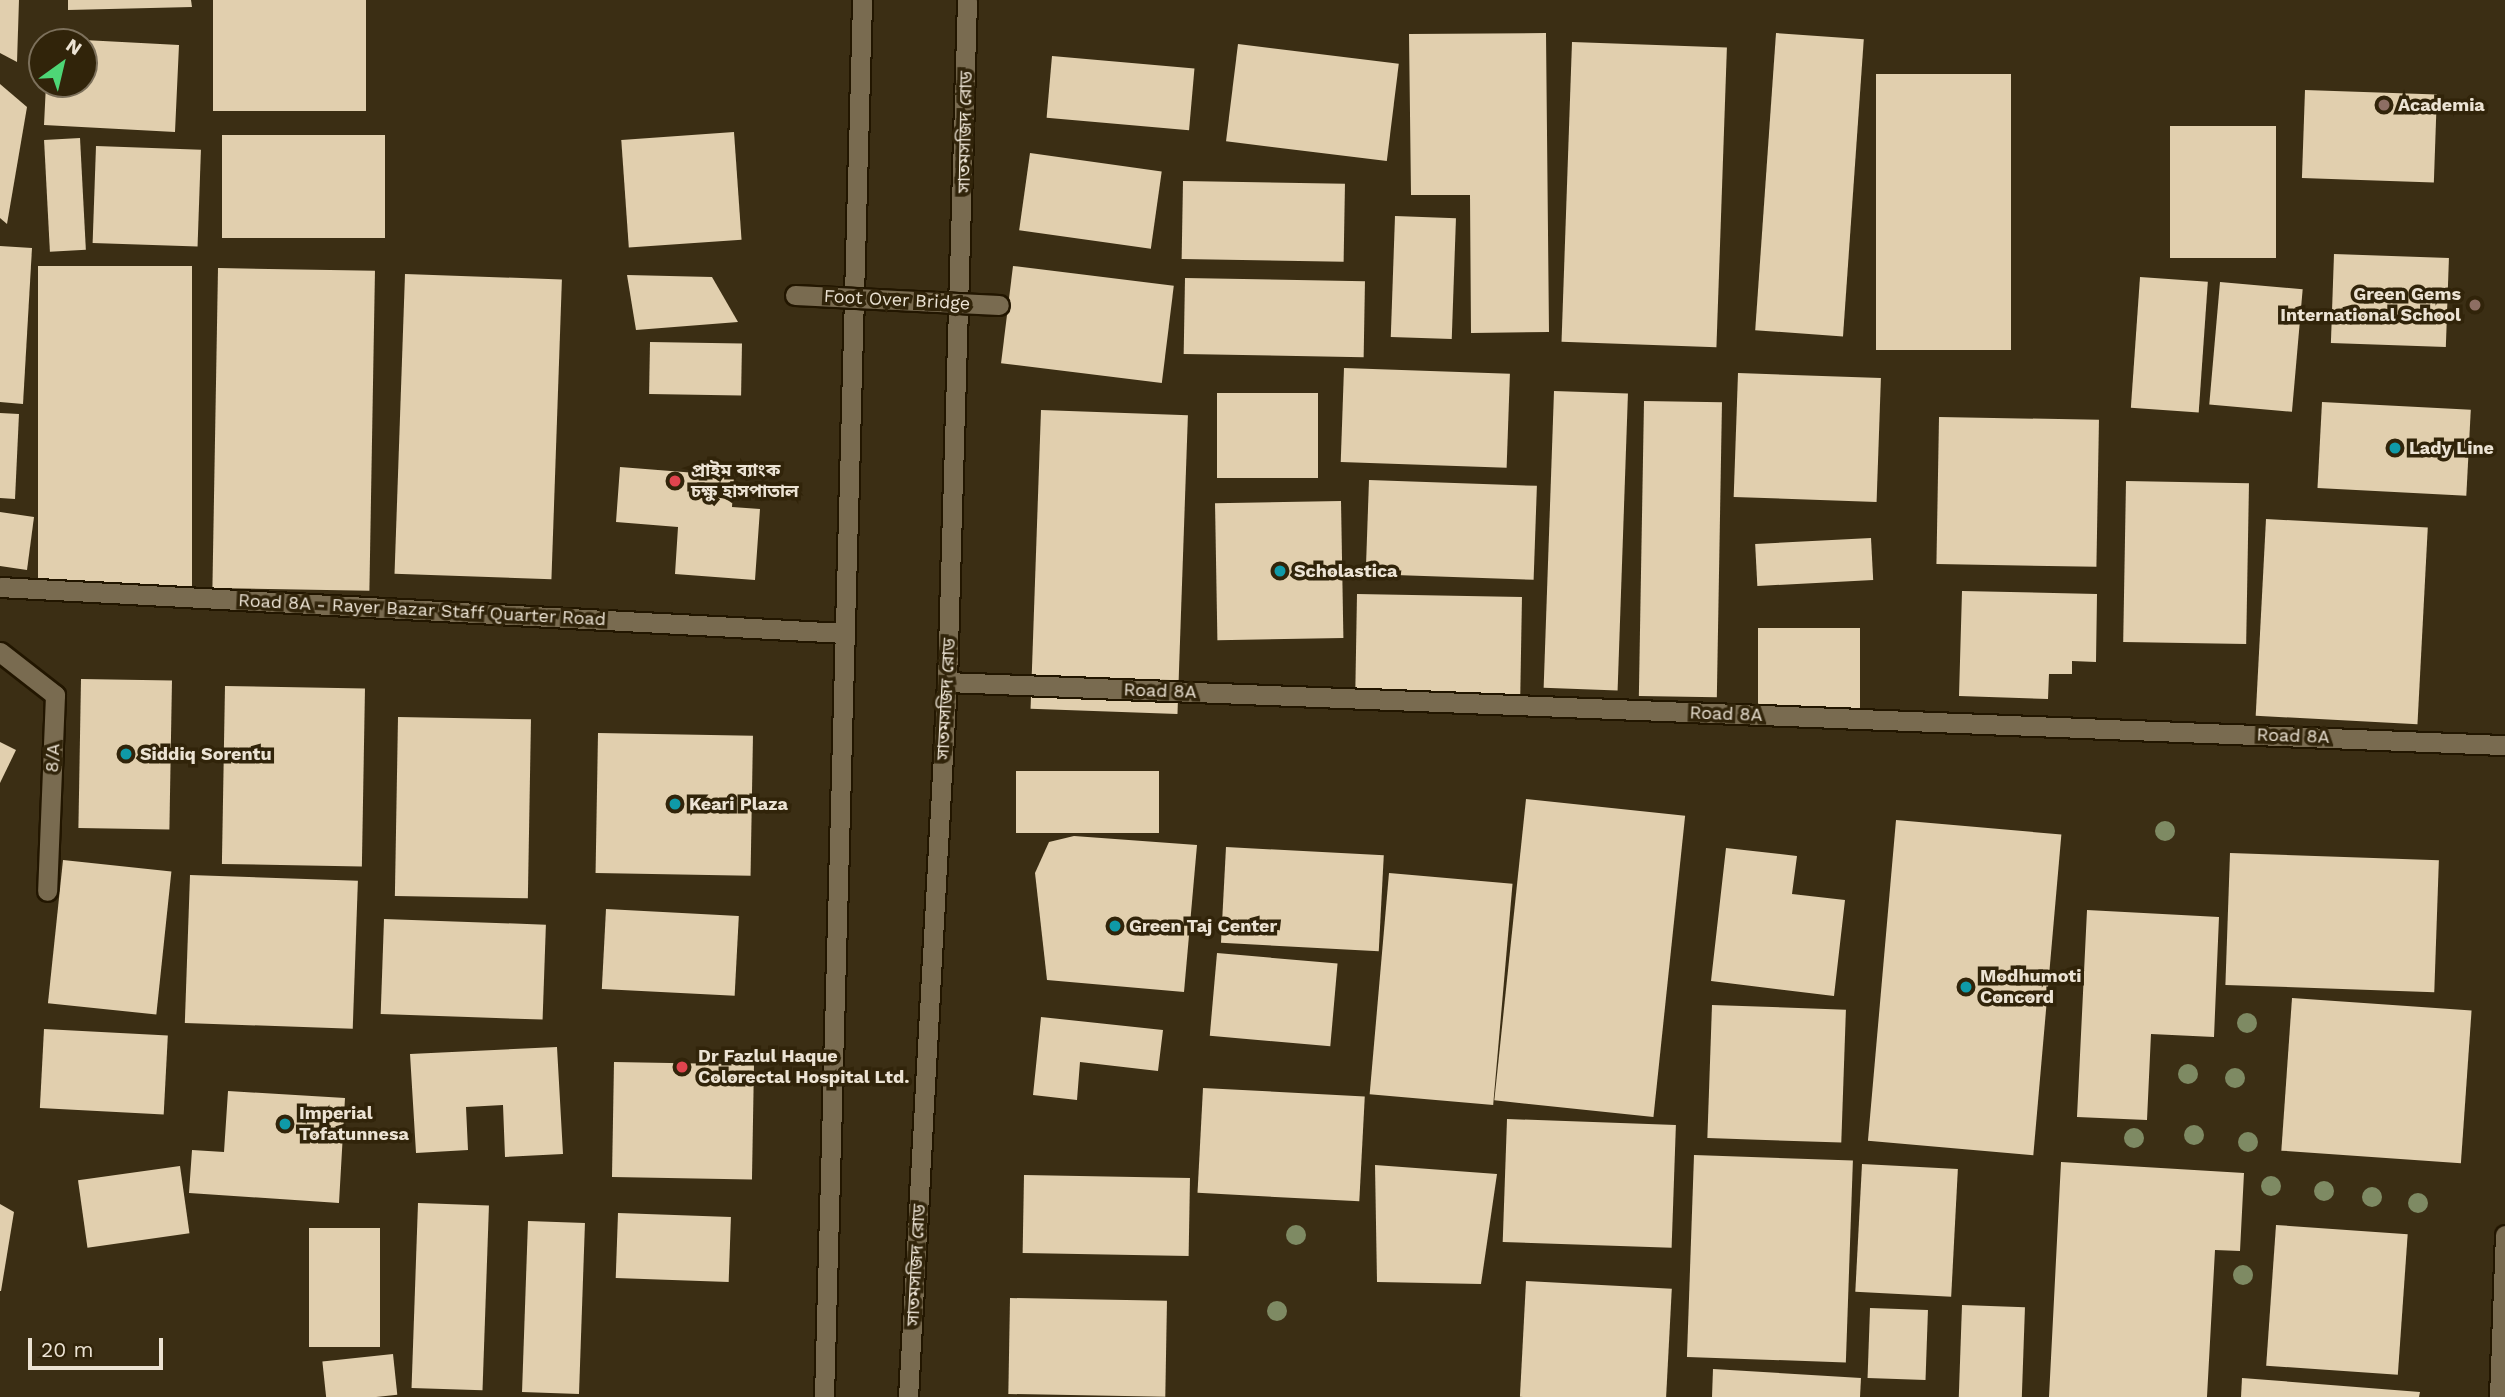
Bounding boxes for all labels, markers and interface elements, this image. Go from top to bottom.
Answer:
north arrow [28,28,98,98]
text: N [62,33,86,60]
street label: সাতমসজিদ রোড [953,71,977,193]
place label: Academia [2398,94,2485,116]
marker: Academia [2376,97,2392,113]
place label: Green Gems International School [2280,284,2461,326]
street label: Foot Over Bridge [823,285,971,315]
marker: Green Gems International School [2467,297,2483,313]
place label: Lady Line [2409,437,2494,459]
marker: Lady Line [2387,440,2403,456]
place label: প্রাইম ব্যাংক চক্ষু হাসপাতাল [691,460,799,503]
marker: প্রাইম ব্যাংক চক্ষু হাসপাতাল [665,471,685,491]
place label: Scholastica [1294,560,1398,582]
marker: Scholastica [1272,563,1288,579]
street label: Road 8A - Rayer Bazar Staff Quarter Road [236,590,608,630]
street label: সাতমসজিদ রোড [932,637,960,761]
street label: Road 8A [1123,679,1197,703]
street label: Road 8A [1689,702,1763,726]
street label: Road 8A [2256,724,2330,748]
street label: 8/A [41,743,65,773]
place label: Siddiq Sorentu [140,743,272,765]
marker: Siddiq Sorentu [118,746,134,762]
place label: Keari Plaza [689,793,788,815]
marker: Keari Plaza [667,796,683,812]
place label: Green Taj Center [1129,915,1278,937]
marker: Green Taj Center [1107,918,1123,934]
place label: Modhumoti Concord [1980,966,2081,1009]
marker: Modhumoti Concord [1958,979,1974,995]
place label: Dr Fazlul Haque Colorectal Hospital Ltd. [698,1046,910,1088]
marker: Dr Fazlul Haque Colorectal Hospital Ltd. [672,1057,692,1077]
place label: Imperial Tofatunnesa [299,1103,409,1146]
marker: Imperial Tofatunnesa [277,1116,293,1132]
street label: সাতমসজিদ রোড [902,1203,930,1327]
scale bar [32,1324,166,1368]
text: 20 m [41,1337,93,1362]

